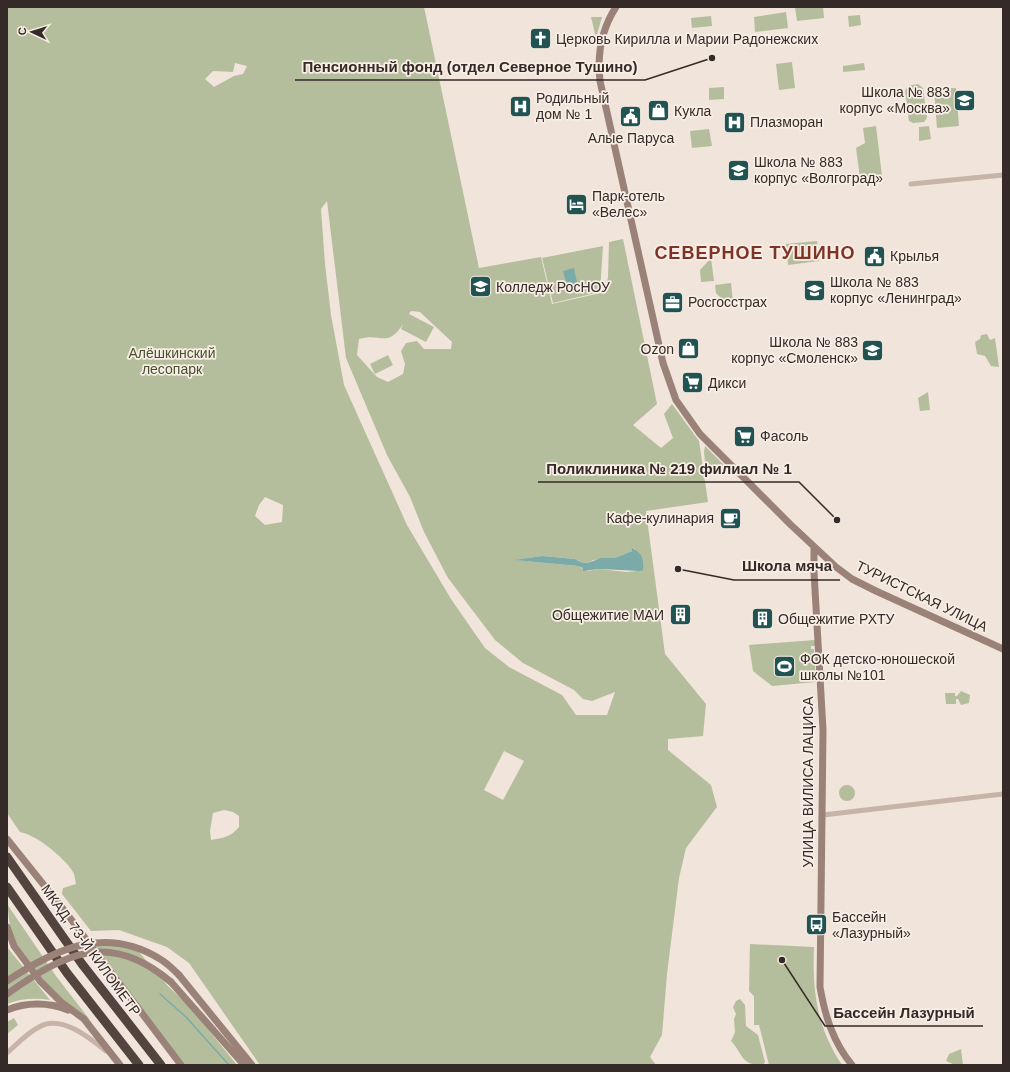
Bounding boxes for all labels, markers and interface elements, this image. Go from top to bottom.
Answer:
north arrow [12,12,52,52]
church icon: Церковь Кирилла и Марии Радонежских [527,26,553,52]
text: С [16,27,28,36]
place label: Церковь Кирилла и Марии Радонежских [556,31,818,47]
callout: Пенсионный фонд (отдел Северное Тушино) [295,53,645,80]
text: Пенсионный фонд (отдел Северное Тушино) [303,58,637,75]
place label: Школа № 883 корпус «Москва» [839,84,950,116]
school or university icon: Школа № 883 корпус «Москва» [952,87,978,113]
place label: Родильный дом № 1 [536,90,609,122]
hospital icon: Родильный дом № 1 [508,93,534,119]
shop icon: Кукла [646,98,672,124]
public building icon: Алые Паруса [618,103,644,129]
place label: Кукла [674,103,712,119]
hospital icon: Плазморан [722,109,748,135]
place label: Плазморан [750,114,823,130]
place label: Алые Паруса [588,130,674,146]
place label: Школа № 883 корпус «Волгоград» [754,154,883,186]
school or university icon: Школа № 883 корпус «Волгоград» [725,157,751,183]
place label: Парк-отель «Велес» [592,188,665,220]
hotel icon: Парк-отель «Велес» [564,191,590,217]
district label: СЕВЕРНОЕ ТУШИНО [654,243,856,263]
public building icon: Крылья [861,243,887,269]
place label: Крылья [890,248,939,264]
school or university icon: Колледж РосНОУ [467,274,493,300]
place label: Школа № 883 корпус «Ленинград» [830,274,962,306]
school or university icon: Школа № 883 корпус «Ленинград» [801,277,827,303]
place label: Колледж РосНОУ [496,279,610,295]
office icon: Росгосстрах [660,289,686,315]
place label: Росгосстрах [688,294,767,310]
place label: Школа № 883 корпус «Смоленск» [731,334,858,366]
shop icon: Ozon [676,336,702,362]
school or university icon: Школа № 883 корпус «Смоленск» [860,337,886,363]
place label: Ozon [641,341,674,357]
park label: Алёшкинский лесопарк [129,345,215,377]
supermarket icon: Дикси [679,370,705,396]
place label: Дикси [708,375,746,391]
supermarket icon: Фасоль [731,423,757,449]
place label: Фасоль [760,428,809,444]
callout: Поликлиника № 219 филиал № 1 [538,455,799,482]
text: Поликлиника № 219 филиал № 1 [546,460,792,477]
cafe icon: Кафе-кулинария [717,505,743,531]
place label: Кафе-кулинария [606,510,714,526]
callout: Школа мяча [734,553,840,580]
text: Школа мяча [742,557,833,574]
street label: ТУРИСТСКАЯ УЛИЦА [854,557,991,635]
building icon: Общежитие МАИ [667,602,693,628]
building icon: Общежитие РХТУ [750,606,776,632]
place label: Общежитие МАИ [552,607,664,623]
place label: Общежитие РХТУ [778,611,895,627]
place label: ФОК детско-юношеской школы №101 [800,651,955,683]
sports icon: ФОК детско-юношеской школы №101 [771,654,797,680]
street label: УЛИЦА ВИЛИСА ЛАЦИСА [800,696,816,868]
street label: МКАД, 73-Й КИЛОМЕТР [38,881,145,1019]
place label: Бассейн «Лазурный» [832,909,911,941]
bus stop icon: Бассейн «Лазурный» [803,912,829,938]
callout: Бассейн Лазурный [825,999,983,1026]
text: Бассейн Лазурный [833,1004,975,1021]

